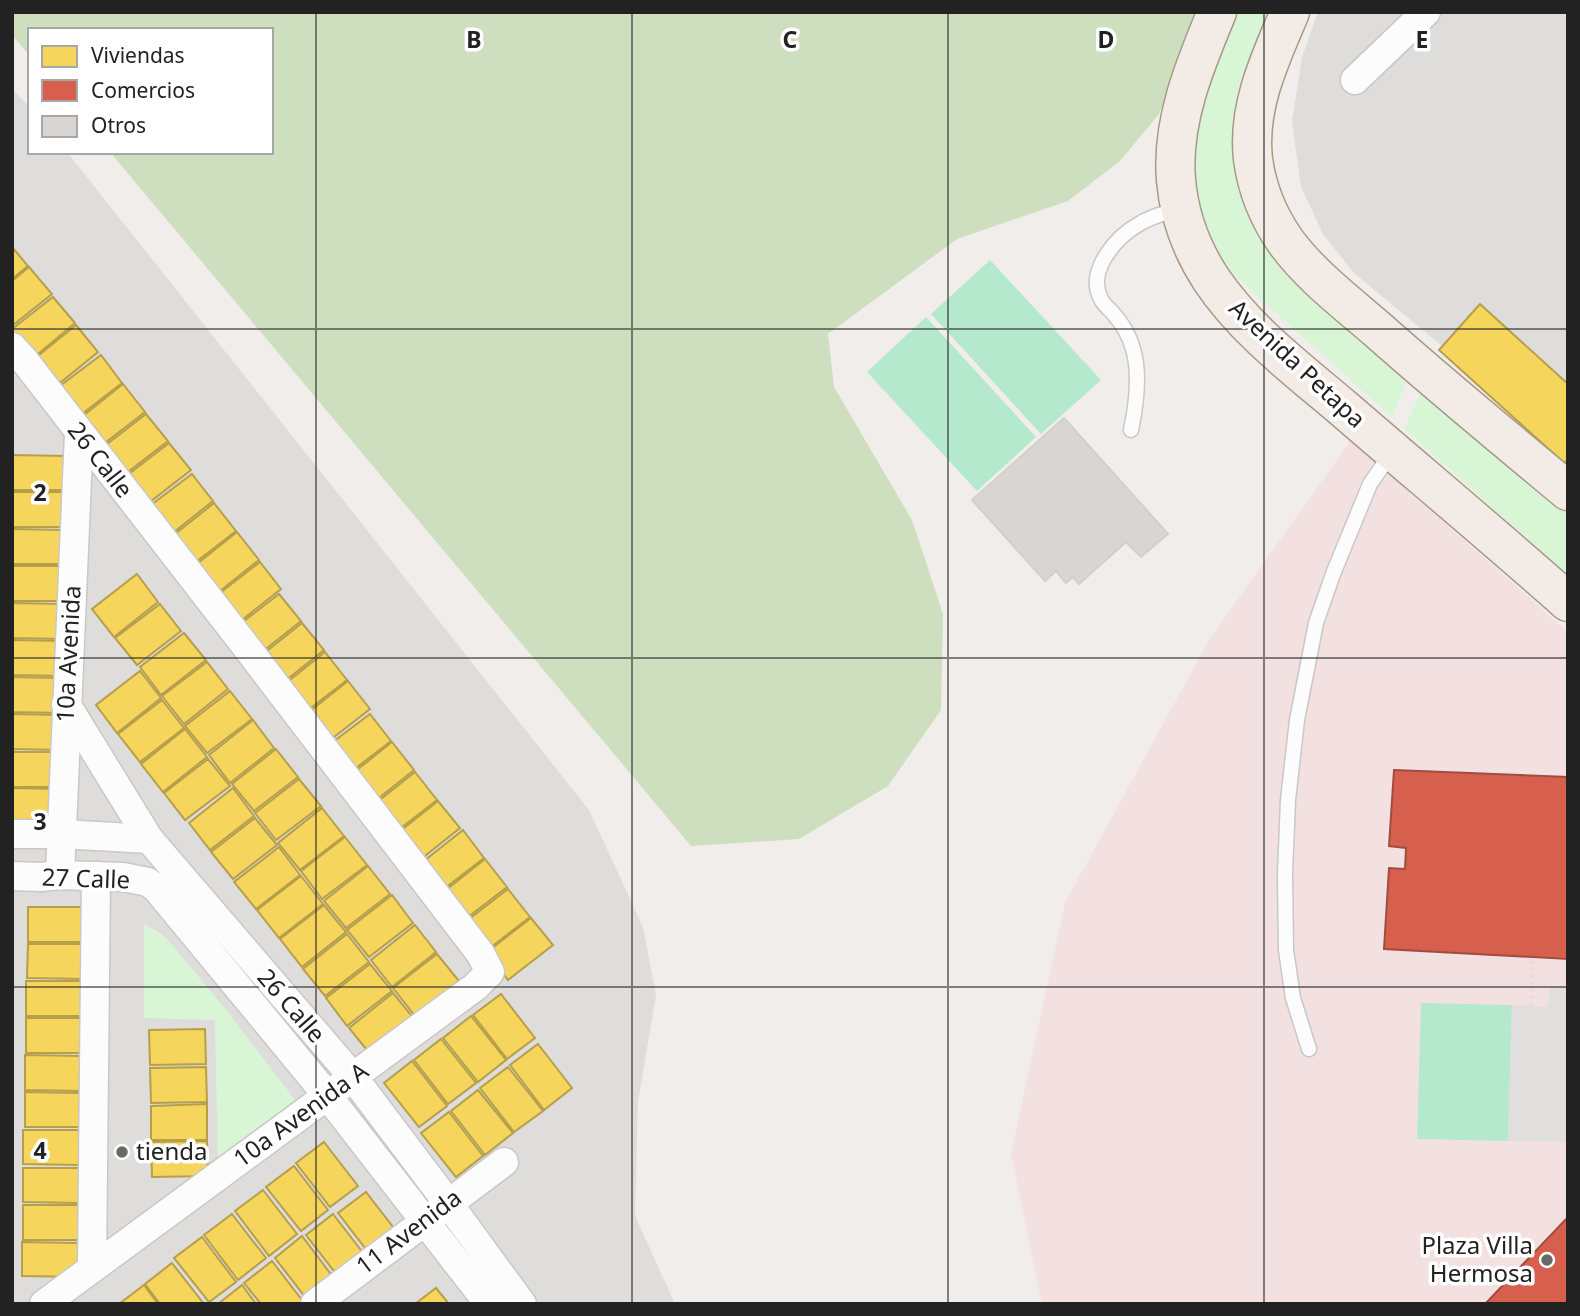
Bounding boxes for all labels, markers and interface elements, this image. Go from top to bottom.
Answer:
text: B [466,23,482,55]
text: C [783,23,798,55]
text: D [1098,23,1114,55]
text: E [1416,23,1428,55]
legend [28,28,273,154]
text: Viviendas [91,41,185,69]
text: Comercios [91,76,195,104]
text: Otros [91,111,146,139]
street label: Avenida Petapa [1223,291,1373,435]
street label: 26 Calle [61,414,141,504]
text: 2 [33,476,47,508]
street label: 10a Avenida [47,584,88,723]
text: 3 [33,805,47,837]
street label: 27 Calle [41,859,131,896]
street label: 26 Calle [251,961,334,1049]
street label: 10a Avenida A [226,1053,375,1174]
text: 4 [33,1134,47,1166]
place label: tienda [136,1134,207,1167]
marker: tienda [114,1144,130,1160]
street label: 11 Avenida [349,1180,468,1281]
place label: Plaza Villa Hermosa [1421,1228,1533,1289]
marker: Plaza Villa Hermosa [1539,1252,1555,1268]

